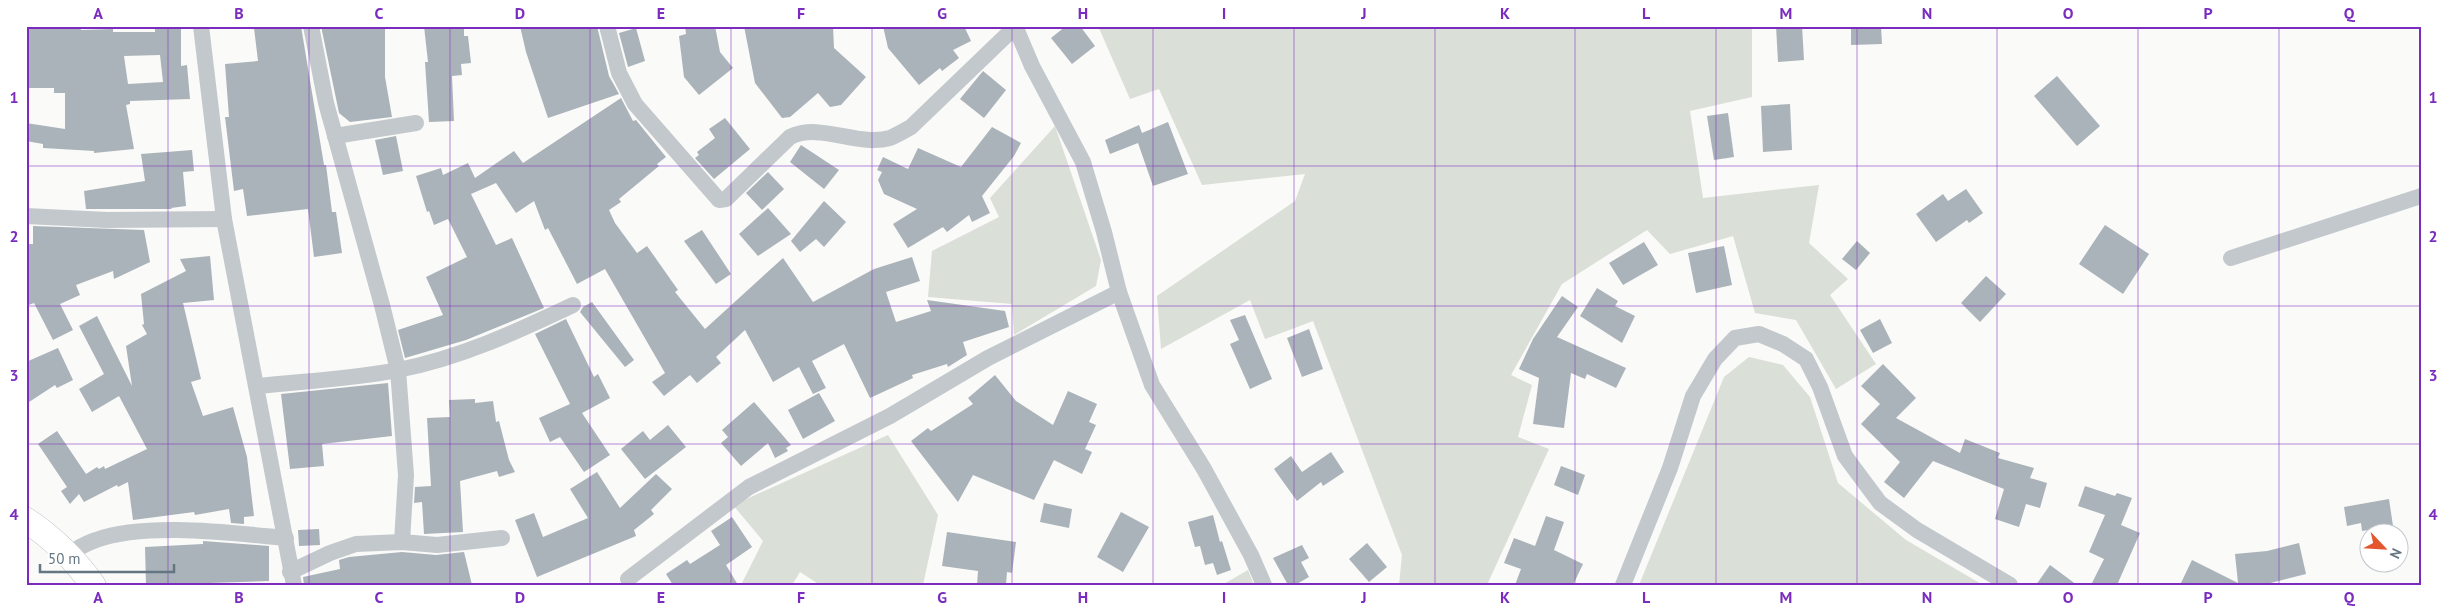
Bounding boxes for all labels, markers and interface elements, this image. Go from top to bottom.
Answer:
text: A [93,3,103,23]
text: B [234,3,244,23]
text: C [375,3,384,23]
text: D [515,3,525,23]
text: E [657,3,665,23]
text: F [797,3,805,23]
text: G [937,3,947,23]
text: H [1078,3,1088,23]
text: I [1222,3,1226,23]
text: J [1360,3,1367,23]
text: K [1500,3,1510,23]
text: L [1642,3,1651,23]
text: M [1780,3,1792,23]
text: N [1922,3,1932,23]
text: O [2063,3,2074,23]
text: P [2203,3,2213,23]
text: Q [2344,3,2356,23]
text: 1 [9,87,19,107]
text: 1 [2428,87,2438,107]
text: 2 [9,226,19,246]
text: 2 [2428,226,2438,246]
text: 3 [9,365,19,385]
text: 3 [2428,365,2438,385]
text: 4 [9,504,19,524]
text: 4 [2428,504,2438,524]
north arrow [2360,524,2410,574]
scale bar [40,541,174,573]
text: N [2386,546,2406,561]
text: 50 m [48,549,81,568]
text: A [93,587,103,607]
text: B [234,587,244,607]
text: C [375,587,384,607]
text: D [515,587,525,607]
text: E [657,587,665,607]
text: F [797,587,805,607]
text: G [937,587,947,607]
text: H [1078,587,1088,607]
text: I [1222,587,1226,607]
text: J [1360,587,1367,607]
text: K [1500,587,1510,607]
text: L [1642,587,1651,607]
text: M [1780,587,1792,607]
text: N [1922,587,1932,607]
text: O [2063,587,2074,607]
text: P [2203,587,2213,607]
text: Q [2344,587,2356,607]

